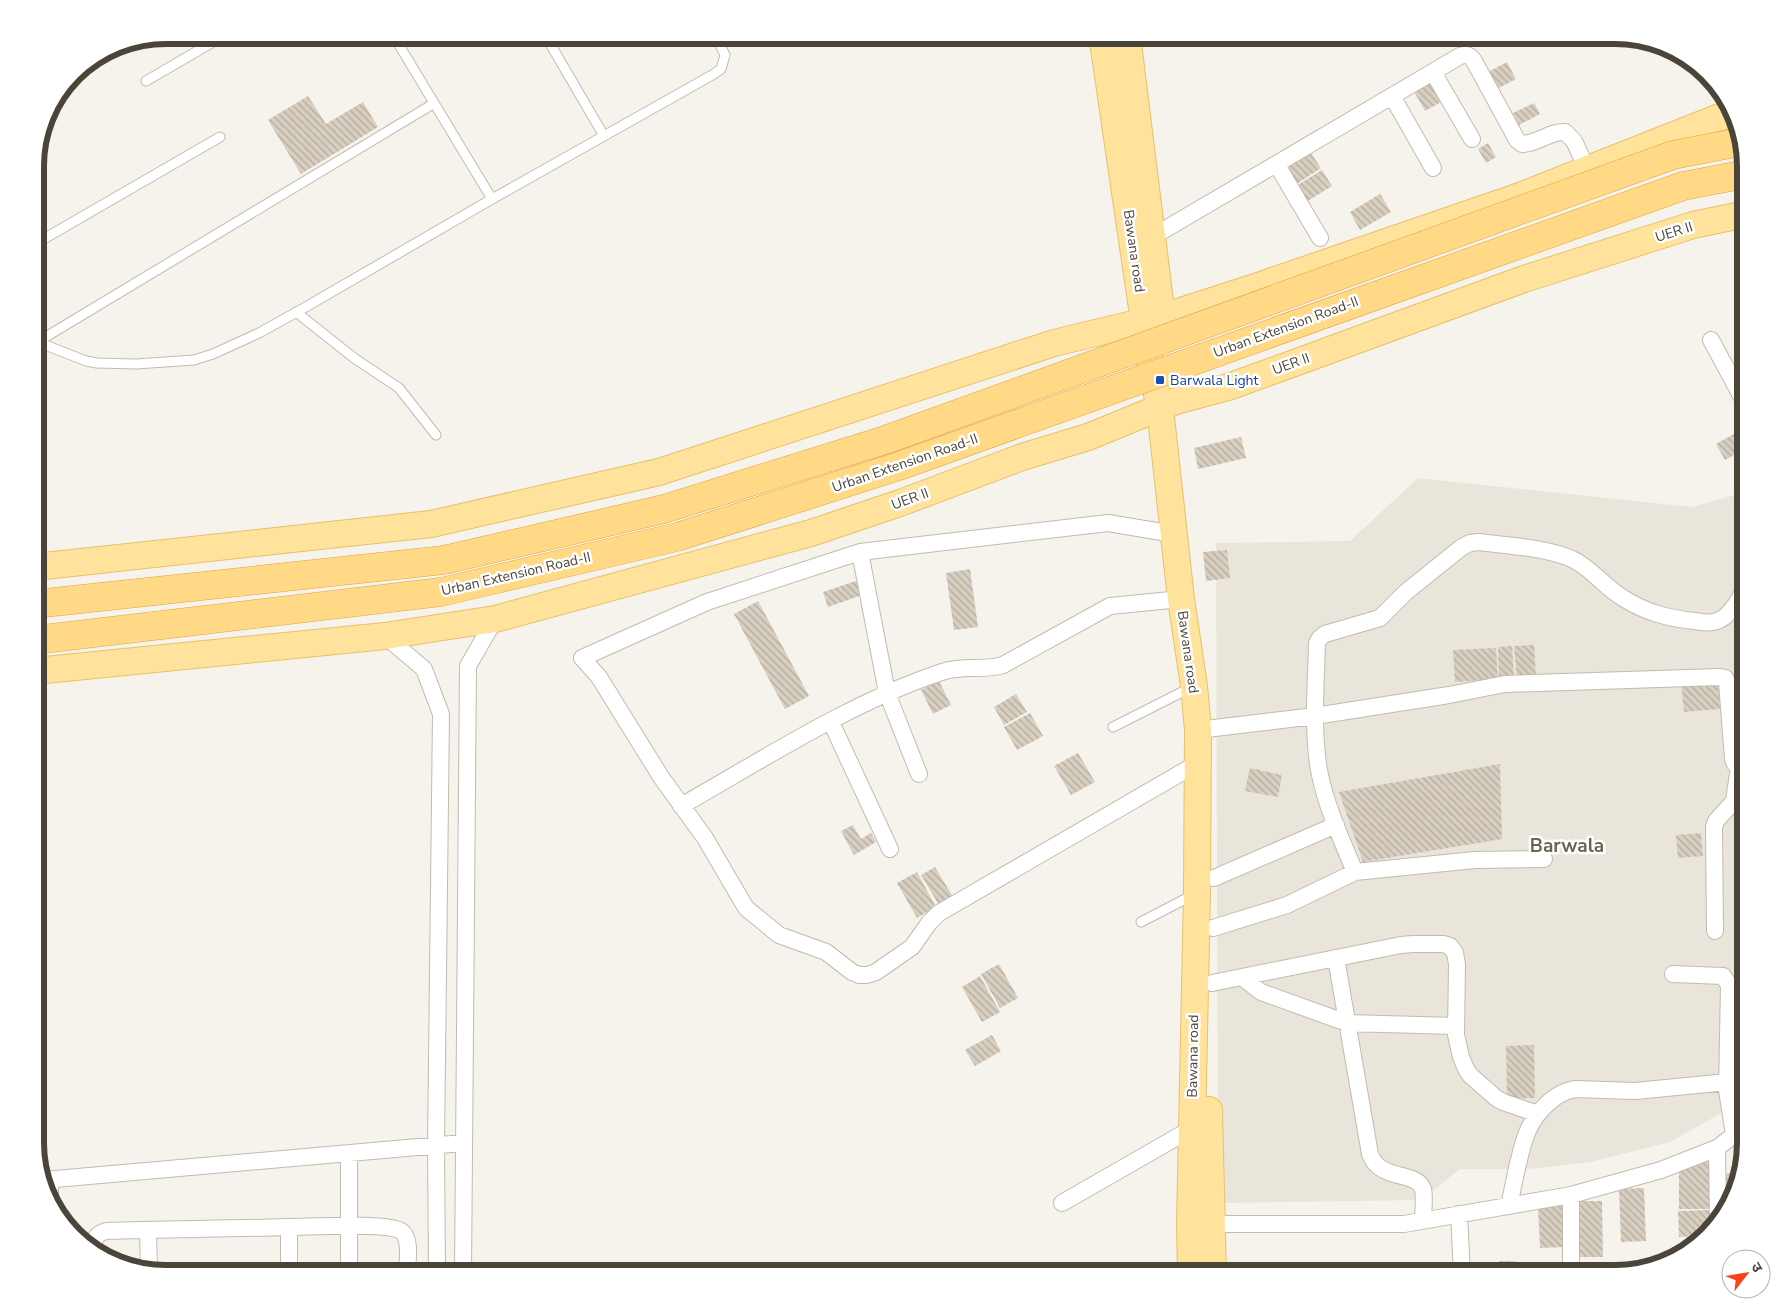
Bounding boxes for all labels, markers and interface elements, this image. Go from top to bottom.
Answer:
street label: Bawana road [1119,209,1149,293]
street label: UER II [1653,217,1695,247]
street label: Urban Extension Road-II [1211,292,1361,362]
street label: UER II [1270,348,1312,380]
place label: Barwala Light [1170,371,1259,390]
marker: Barwala Light [1154,374,1166,386]
street label: Urban Extension Road-II [830,429,980,497]
street label: UER II [889,483,931,515]
street label: Urban Extension Road-II [439,548,593,600]
street label: Bawana road [1173,610,1203,694]
district label: Barwala [1530,833,1604,859]
street label: Bawana road [1183,1014,1203,1098]
north arrow [1721,1249,1771,1299]
text: उ [1746,1259,1767,1277]

